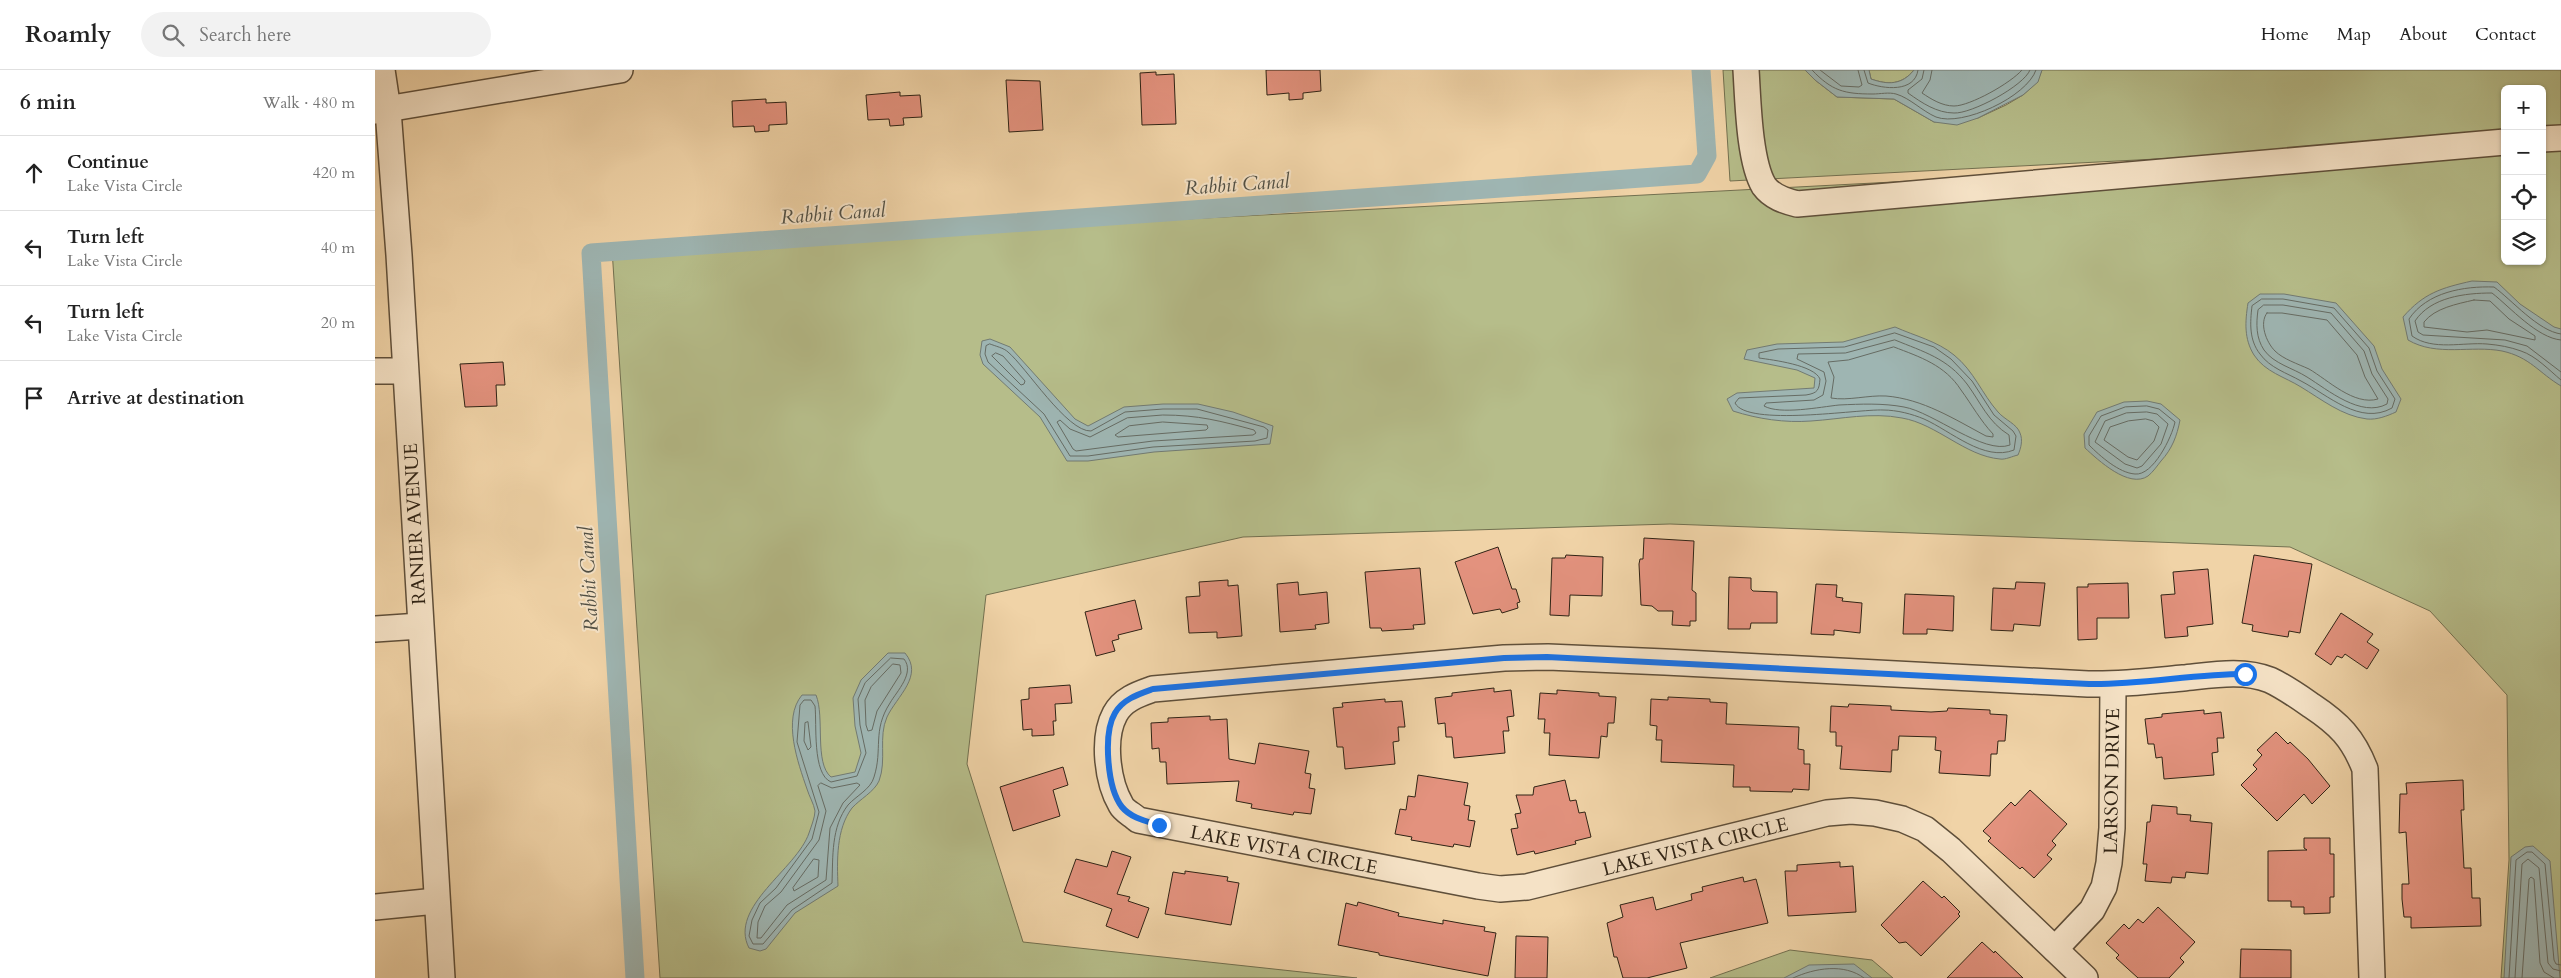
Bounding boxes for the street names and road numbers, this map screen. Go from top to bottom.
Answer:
street label: RANIER AVENUE [398,442,432,606]
street label: LARSON DRIVE [2098,708,2126,854]
street label: LAKE VISTA CIRCLE [1600,811,1791,883]
street label: LAKE VISTA CIRCLE [1188,819,1380,881]

